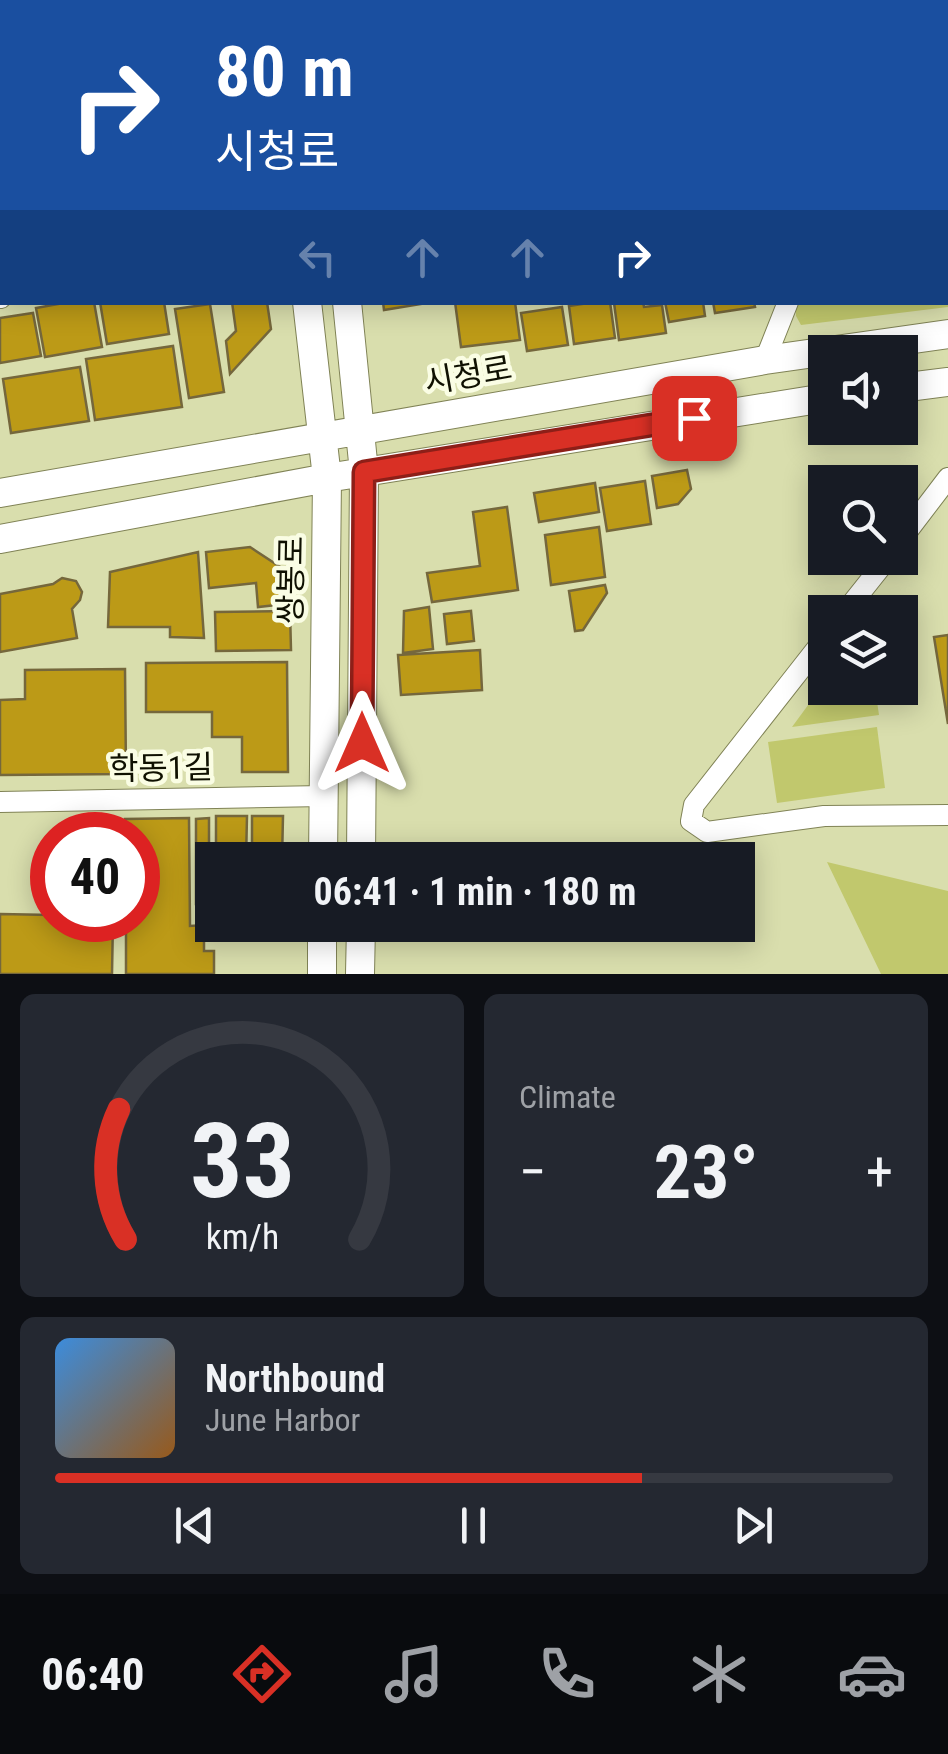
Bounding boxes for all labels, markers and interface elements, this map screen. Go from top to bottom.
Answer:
text: 80 m [215,31,354,113]
icon: right [50,40,180,170]
text: 시청로 [215,125,339,178]
icon: left [290,230,345,285]
icon: ahead [395,230,450,285]
icon: ahead [500,230,555,285]
icon: right [605,230,660,285]
map controls [808,335,918,705]
button: sound [808,335,918,445]
street label: 시청로 [421,349,515,401]
pin [652,376,737,461]
icon: arrive [667,391,722,446]
button: search [808,465,918,575]
street label: 쌍봉로 [271,536,311,624]
button: layers [808,595,918,705]
position arrow [310,691,414,795]
street label: 학동1길 [109,748,213,788]
speed limit sign: 40 [30,812,160,942]
text: 06:41 · 1 min · 180 m [314,870,636,914]
text: Climate [519,1078,616,1116]
text: 33 [189,1101,295,1222]
text: 23° [654,1128,759,1216]
text: − [519,1140,547,1204]
text: + [866,1140,893,1204]
text: km/h [205,1216,279,1258]
text: Northbound [205,1357,385,1401]
text: June Harbor [205,1401,360,1439]
icon: previous [167,1498,222,1553]
icon: pause [446,1498,501,1553]
icon: next [726,1498,781,1553]
icon: directions [227,1639,297,1709]
icon: music [379,1639,449,1709]
icon: phone [532,1639,602,1709]
icon: climate [684,1639,754,1709]
icon: car [837,1639,907,1709]
text: 06:40 [41,1648,145,1701]

